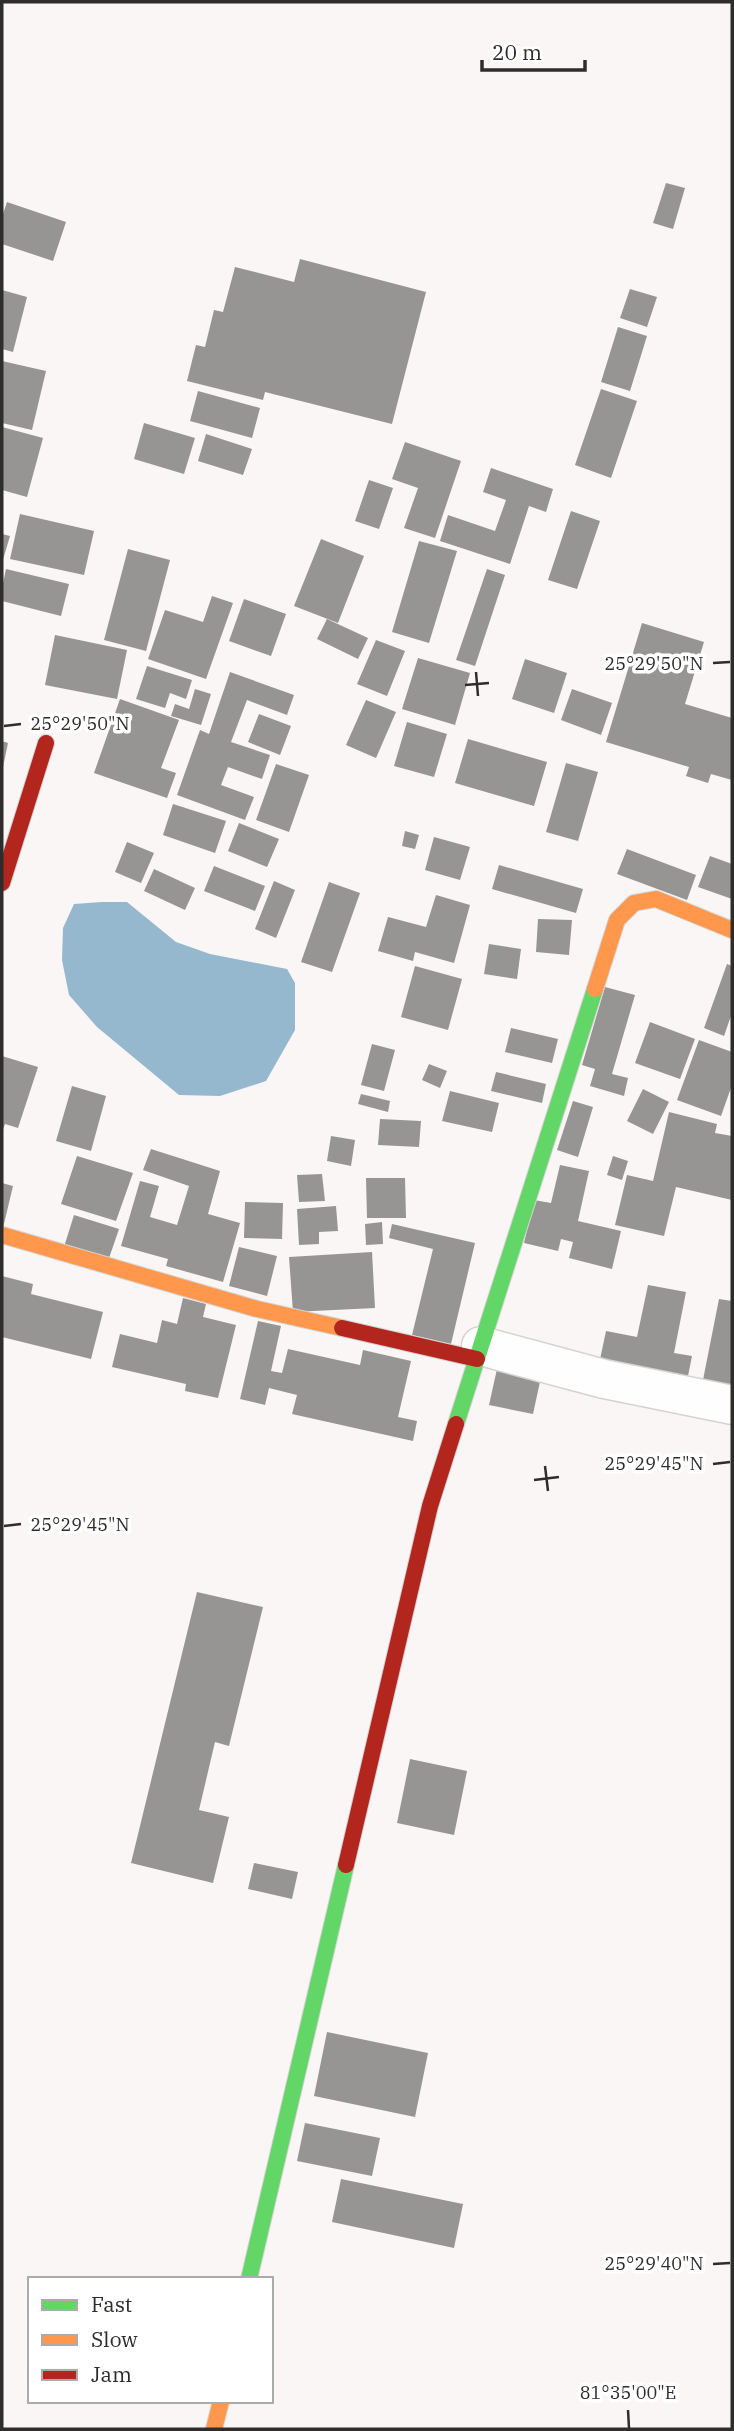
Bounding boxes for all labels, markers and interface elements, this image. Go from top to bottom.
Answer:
scale bar [482,28,585,72]
text: 20 m [492,38,542,66]
text: 25°29'50"N [605,652,704,675]
text: 25°29'50"N [31,712,130,735]
text: 25°29'45"N [605,1452,704,1475]
text: 25°29'45"N [31,1513,130,1536]
text: 25°29'40"N [605,2252,704,2275]
legend [28,2277,273,2403]
text: Fast [91,2290,132,2318]
text: Slow [91,2325,138,2353]
text: Jam [91,2360,132,2388]
text: 81°35'00"E [580,2381,676,2404]

